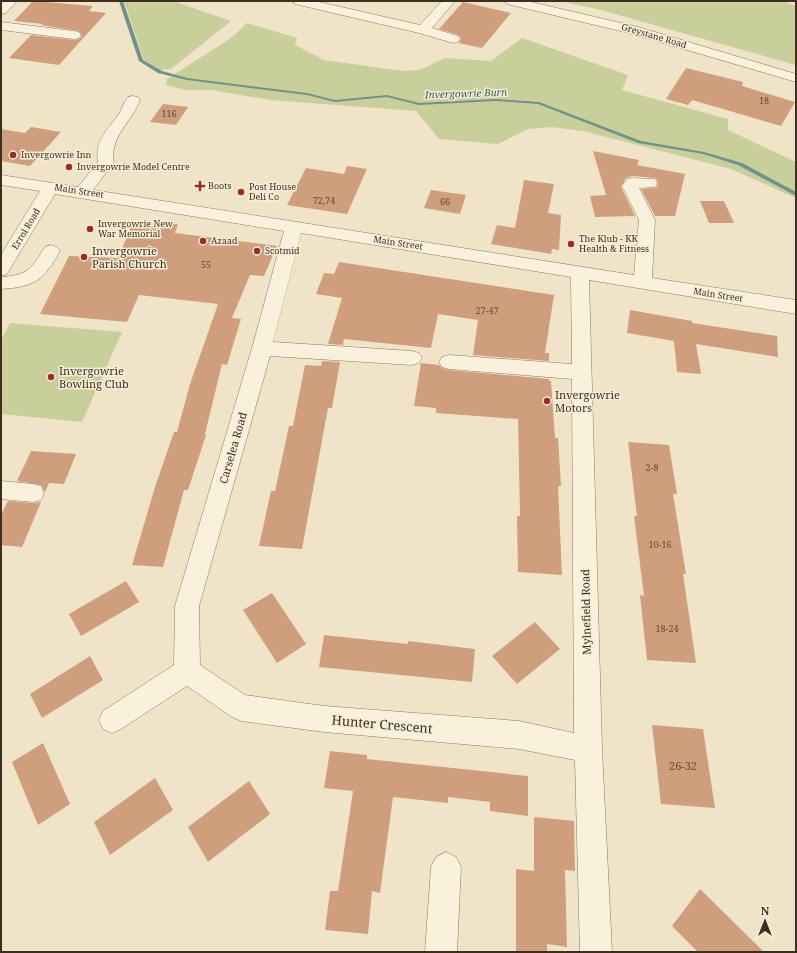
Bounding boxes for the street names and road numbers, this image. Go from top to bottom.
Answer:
street label: Greystane Road [620,20,689,51]
street label: Main Street [54,180,105,201]
street label: Errol Road [8,205,43,252]
street label: Main Street [373,232,424,253]
street label: Main Street [693,284,744,305]
street label: Carselea Road [215,410,250,485]
street label: Mylnefield Road [577,569,594,655]
street label: Hunter Crescent [331,711,434,737]

